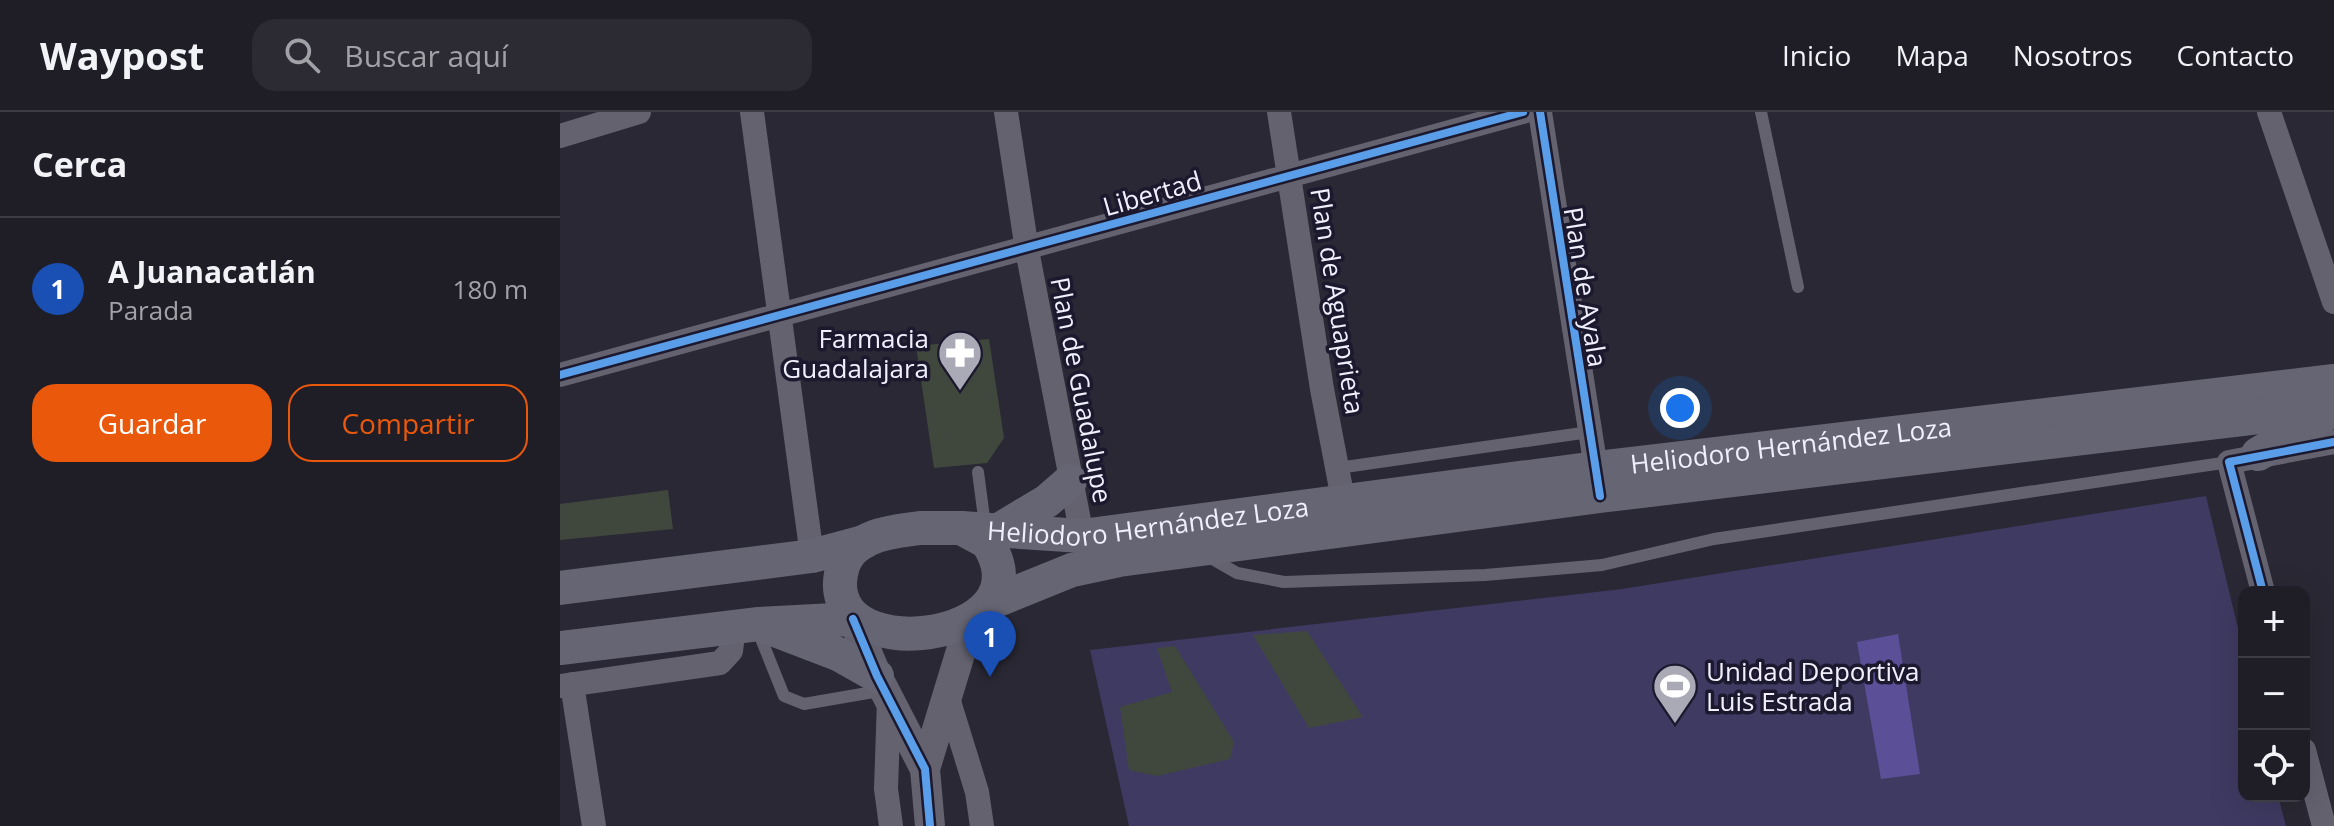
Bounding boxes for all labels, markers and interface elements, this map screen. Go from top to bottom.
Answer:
search box [252,19,812,91]
text: Waypost [40,29,204,81]
icon: search [280,33,324,77]
text: Buscar aquí [344,35,508,76]
text: Inicio [1782,36,1851,74]
text: Mapa [1895,36,1969,74]
text: Nosotros [2013,36,2133,74]
text: Contacto [2177,36,2294,74]
text: Cerca [32,141,127,187]
street label: Libertad [1099,162,1205,224]
street label: Plan de Aguaprieta [1302,185,1374,417]
street label: Plan de Ayala [1556,204,1616,370]
text: A Juanacatlán [108,251,316,292]
text: 1 [51,271,65,307]
text: 180 m [453,271,528,307]
street label: Plan de Guadalupe [1042,274,1122,506]
text: Parada [108,292,194,328]
place label: Farmacia Guadalajara [782,320,929,386]
pharmacy icon: Farmacia Guadalajara [936,329,984,392]
button: Guardar [32,384,272,462]
button: Compartir [288,384,528,462]
your location [1660,388,1700,428]
street label: Heliodoro Hernández Loza [1628,408,1954,482]
street label: Heliodoro Hernández Loza [986,488,1311,554]
map controls [2238,586,2310,802]
button: + [2238,586,2310,658]
pin: 1 [964,611,1016,677]
place label: Unidad Deportiva Luis Estrada [1706,653,1919,719]
button: − [2238,658,2310,730]
sports icon: Unidad Deportiva Luis Estrada [1651,662,1699,725]
button: locate [2238,730,2310,802]

